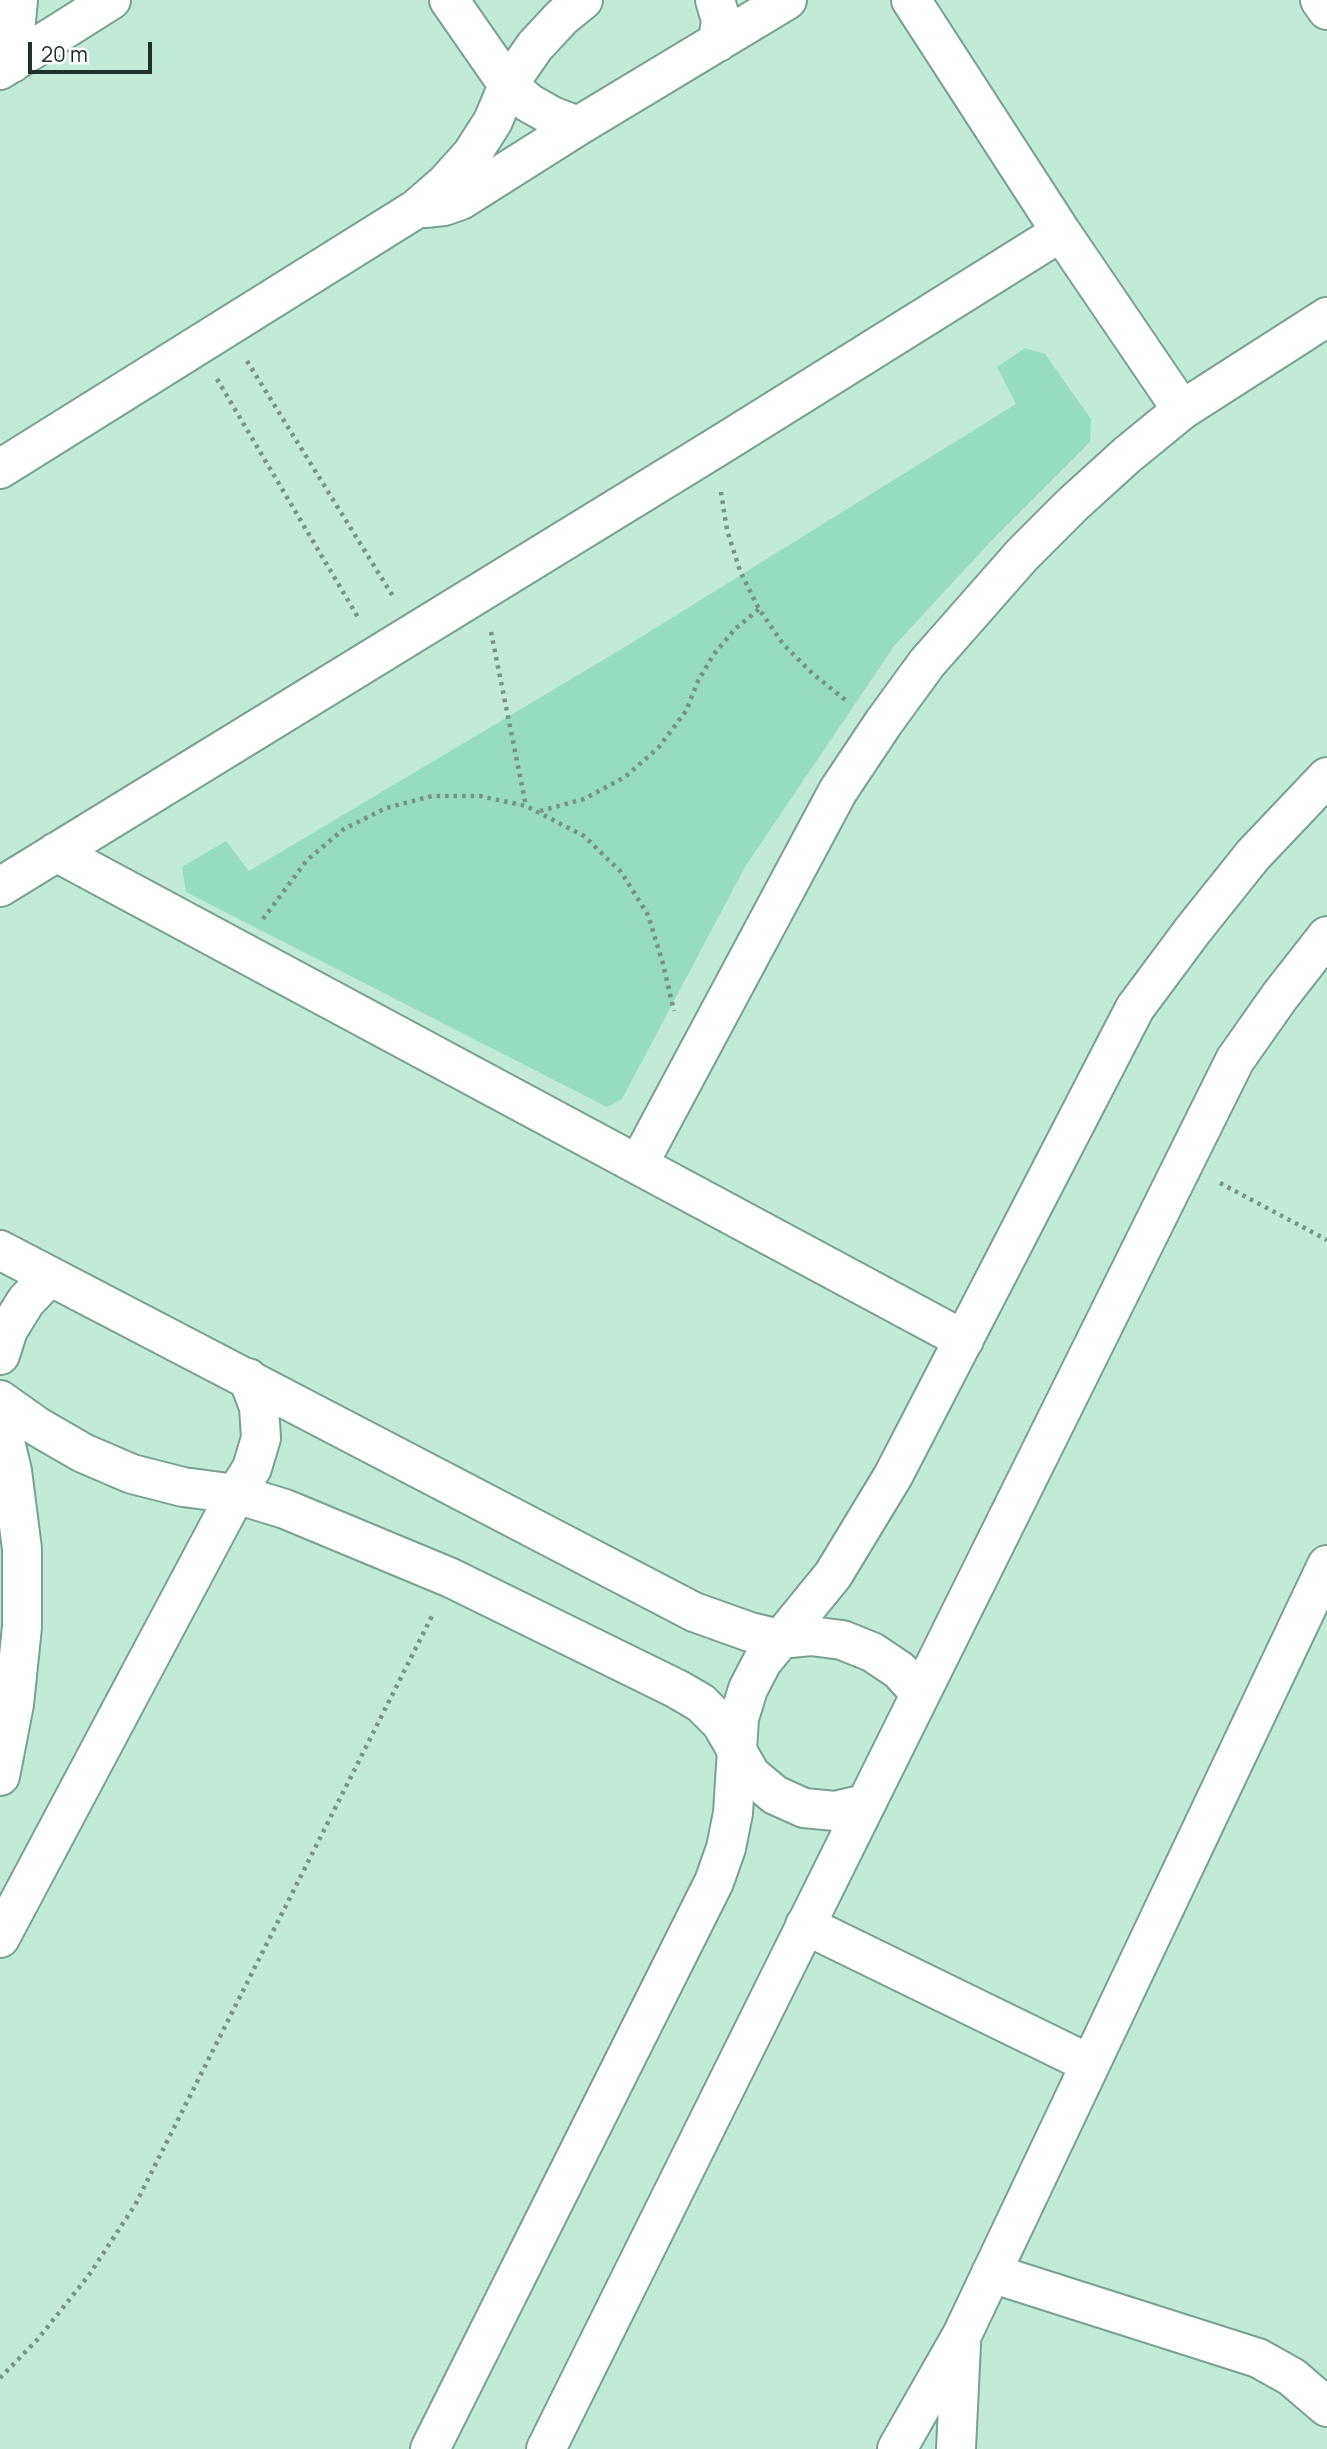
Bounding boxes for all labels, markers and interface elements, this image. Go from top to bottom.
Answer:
scale bar [32,28,156,72]
text: 20 m [41,40,88,68]

